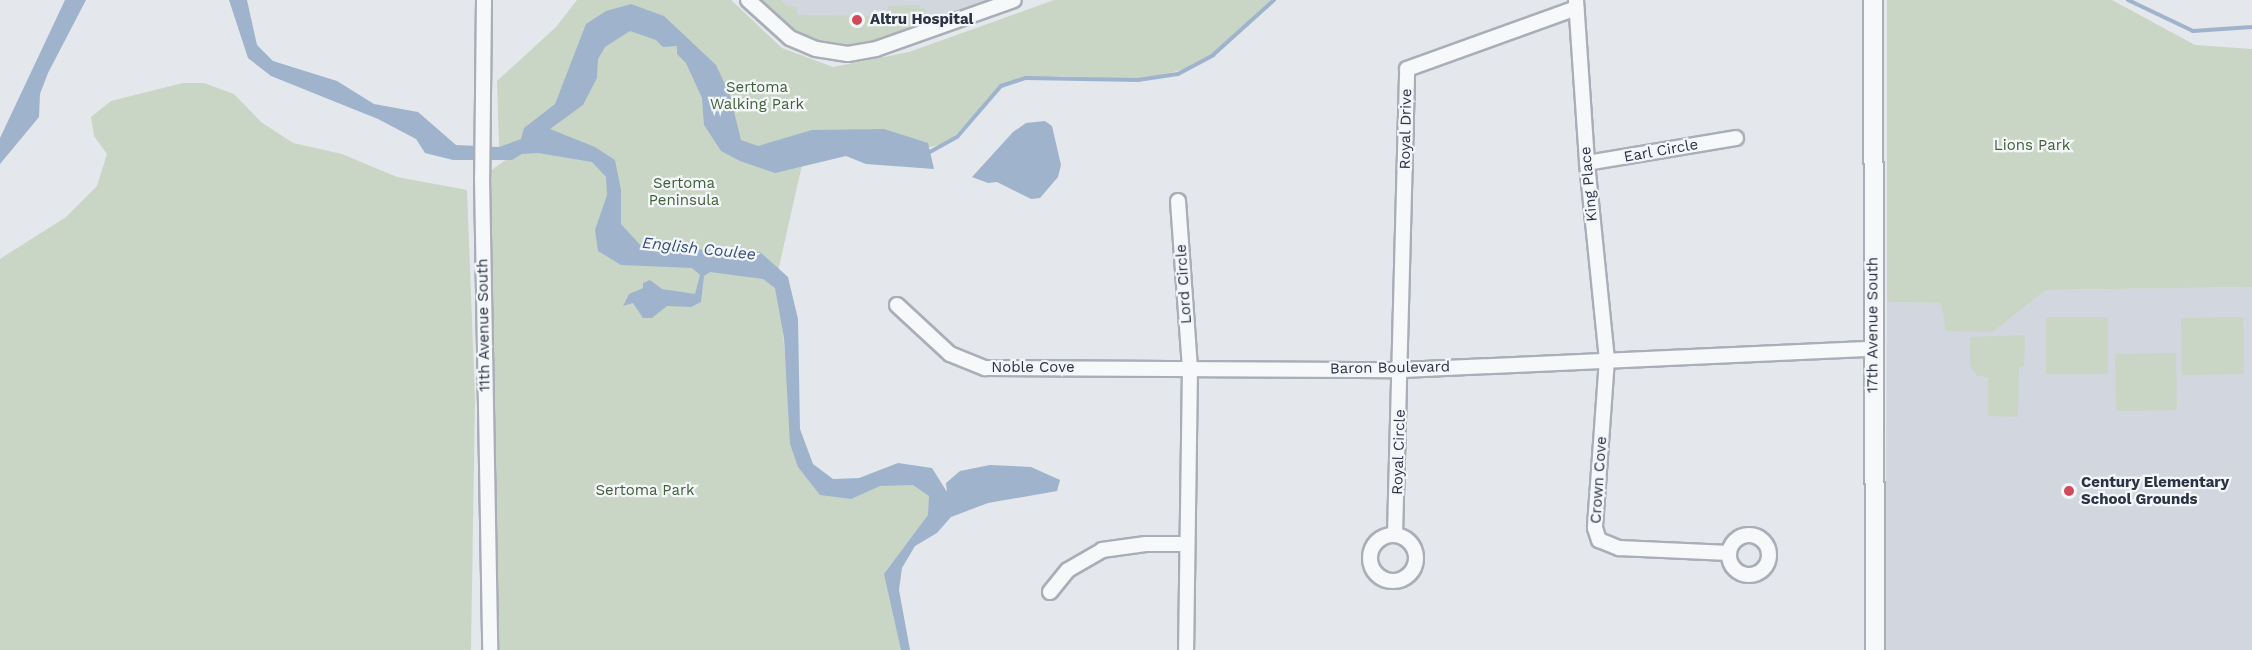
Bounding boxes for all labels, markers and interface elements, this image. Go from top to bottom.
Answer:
marker: Altru Hospital [848,11,866,29]
place label: Altru Hospital [870,11,973,29]
park label: Sertoma Walking Park [710,78,804,113]
street label: Royal Drive [1396,88,1416,170]
street label: Earl Circle [1622,136,1700,166]
park label: Lions Park [1994,137,2070,155]
street label: King Place [1577,146,1601,222]
park label: Sertoma Peninsula [649,174,719,209]
water label: English Coulee [641,233,757,265]
street label: Lord Circle [1172,243,1196,325]
street label: 17th Avenue South [1864,257,1882,393]
street label: 11th Avenue South [474,258,494,392]
street label: Baron Boulevard [1330,358,1450,378]
street label: Noble Cove [991,359,1075,377]
street label: Royal Circle [1389,409,1409,495]
street label: Crown Cove [1587,436,1611,524]
place label: Century Elementary School Grounds [2081,473,2230,508]
park label: Sertoma Park [595,482,695,500]
marker: Century Elementary School Grounds [2062,484,2076,498]

